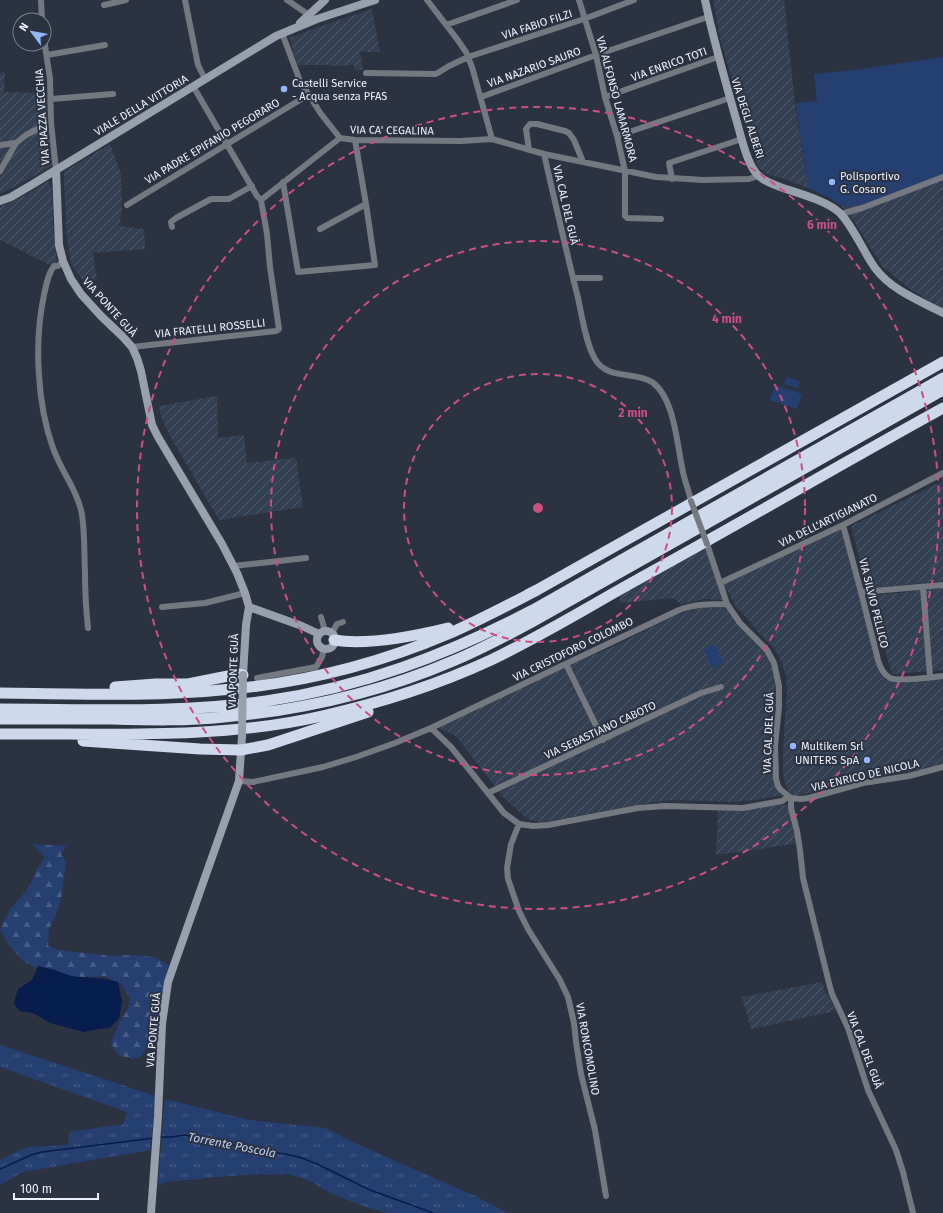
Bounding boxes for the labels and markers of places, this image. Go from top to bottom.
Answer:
place label: Castelli Service - Acqua senza PFAS [292,77,387,103]
marker: Castelli Service - Acqua senza PFAS [279,84,289,94]
place label: Polisportivo G. Cosaro [840,170,900,196]
marker: Polisportivo G. Cosaro [827,177,837,187]
centre of rings [531,501,545,515]
place label: Multikem Srl [801,740,864,753]
marker: Multikem Srl [788,741,798,751]
place label: UNITERS SpA [795,754,860,767]
marker: UNITERS SpA [862,755,872,765]

